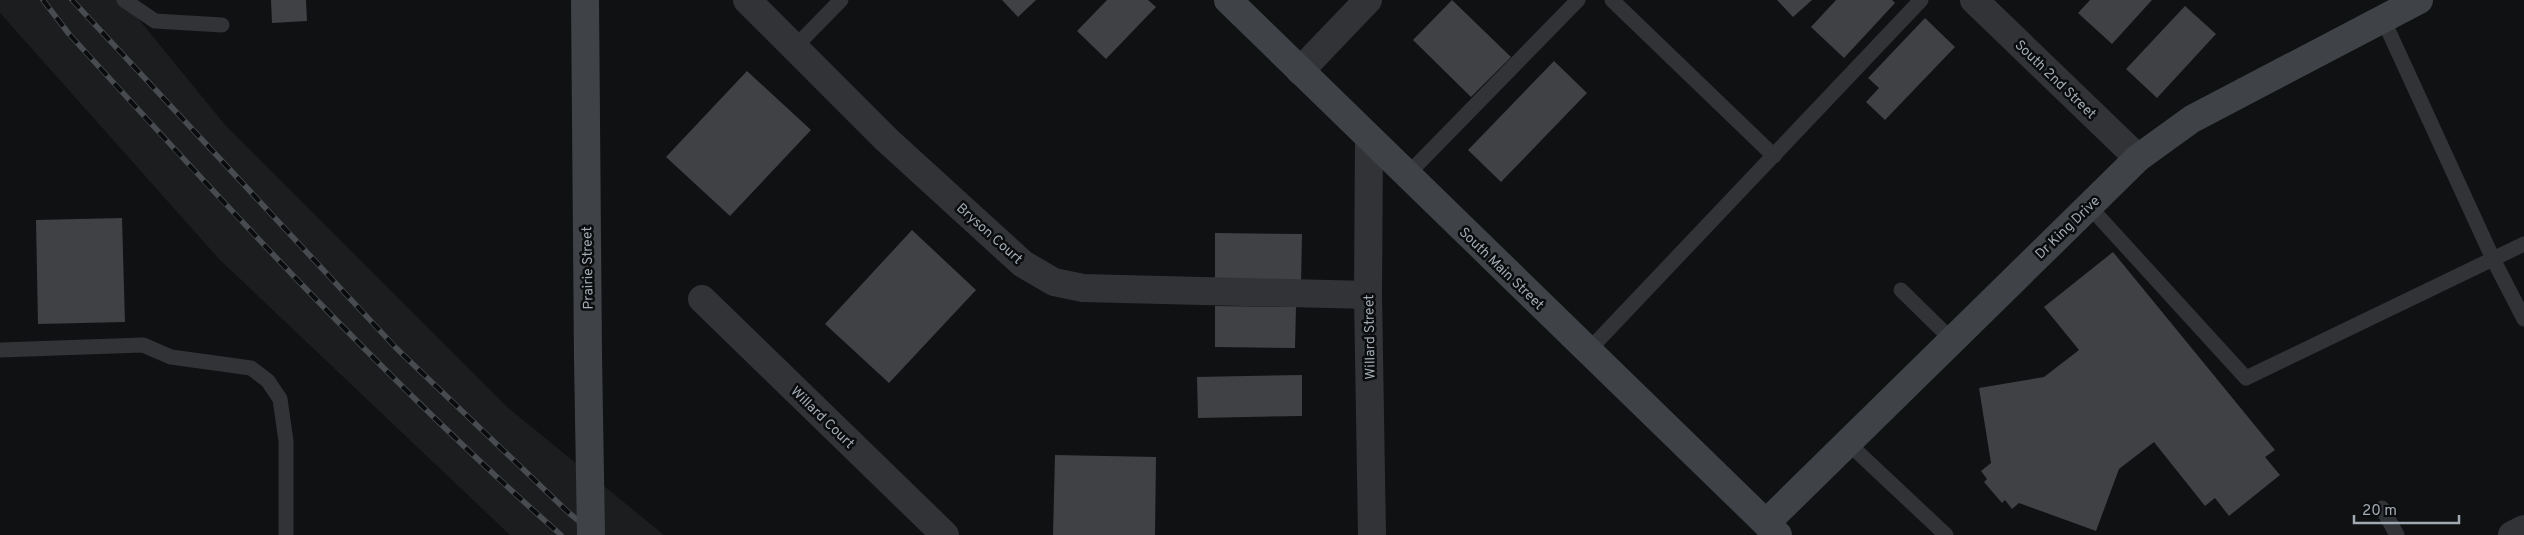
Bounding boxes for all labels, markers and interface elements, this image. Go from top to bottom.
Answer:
street label: South 2nd Street [2011,37,2099,123]
street label: Dr King Drive [2032,193,2104,263]
street label: Bryson Court [952,200,1026,268]
street label: South Main Street [1455,224,1547,314]
street label: Prairie Street [579,226,598,310]
street label: Willard Street [1361,294,1380,380]
street label: Willard Court [786,383,857,453]
scale bar [2354,492,2459,524]
text: 20 m [2362,502,2397,521]

